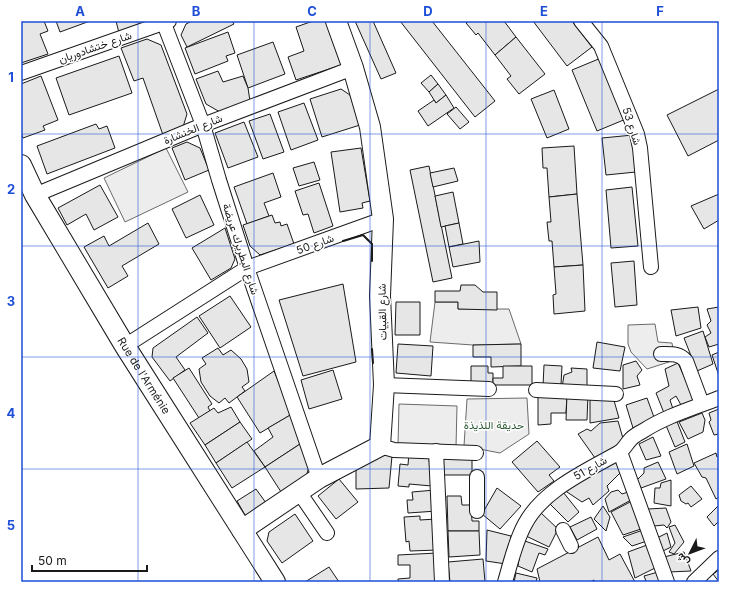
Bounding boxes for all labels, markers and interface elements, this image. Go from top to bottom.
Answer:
text: A [75,3,85,19]
text: B [192,3,201,19]
text: C [307,3,317,19]
text: D [423,3,433,19]
text: E [540,3,548,19]
text: F [656,3,664,19]
street label: شارع ختشادوريان [57,28,134,67]
text: 1 [8,69,14,85]
street label: شارع 53 [618,105,645,147]
street label: شارع الخنشارة [161,111,225,148]
text: 2 [7,181,15,197]
street label: شارع البطريرك عريضة [219,202,262,297]
street label: شارع 50 [294,231,336,258]
street label: شارع القبيات [375,283,390,340]
text: 3 [7,293,15,309]
street label: Rue de l'Arménie [114,335,173,417]
text: 4 [7,405,16,421]
park label: حديقة اللذيذة [464,418,524,432]
street label: شارع 51 [571,453,610,484]
text: 5 [7,517,15,533]
north arrow [670,533,710,573]
scale bar [32,547,147,573]
text: ش [673,550,692,569]
text: 50 m [38,553,67,568]

